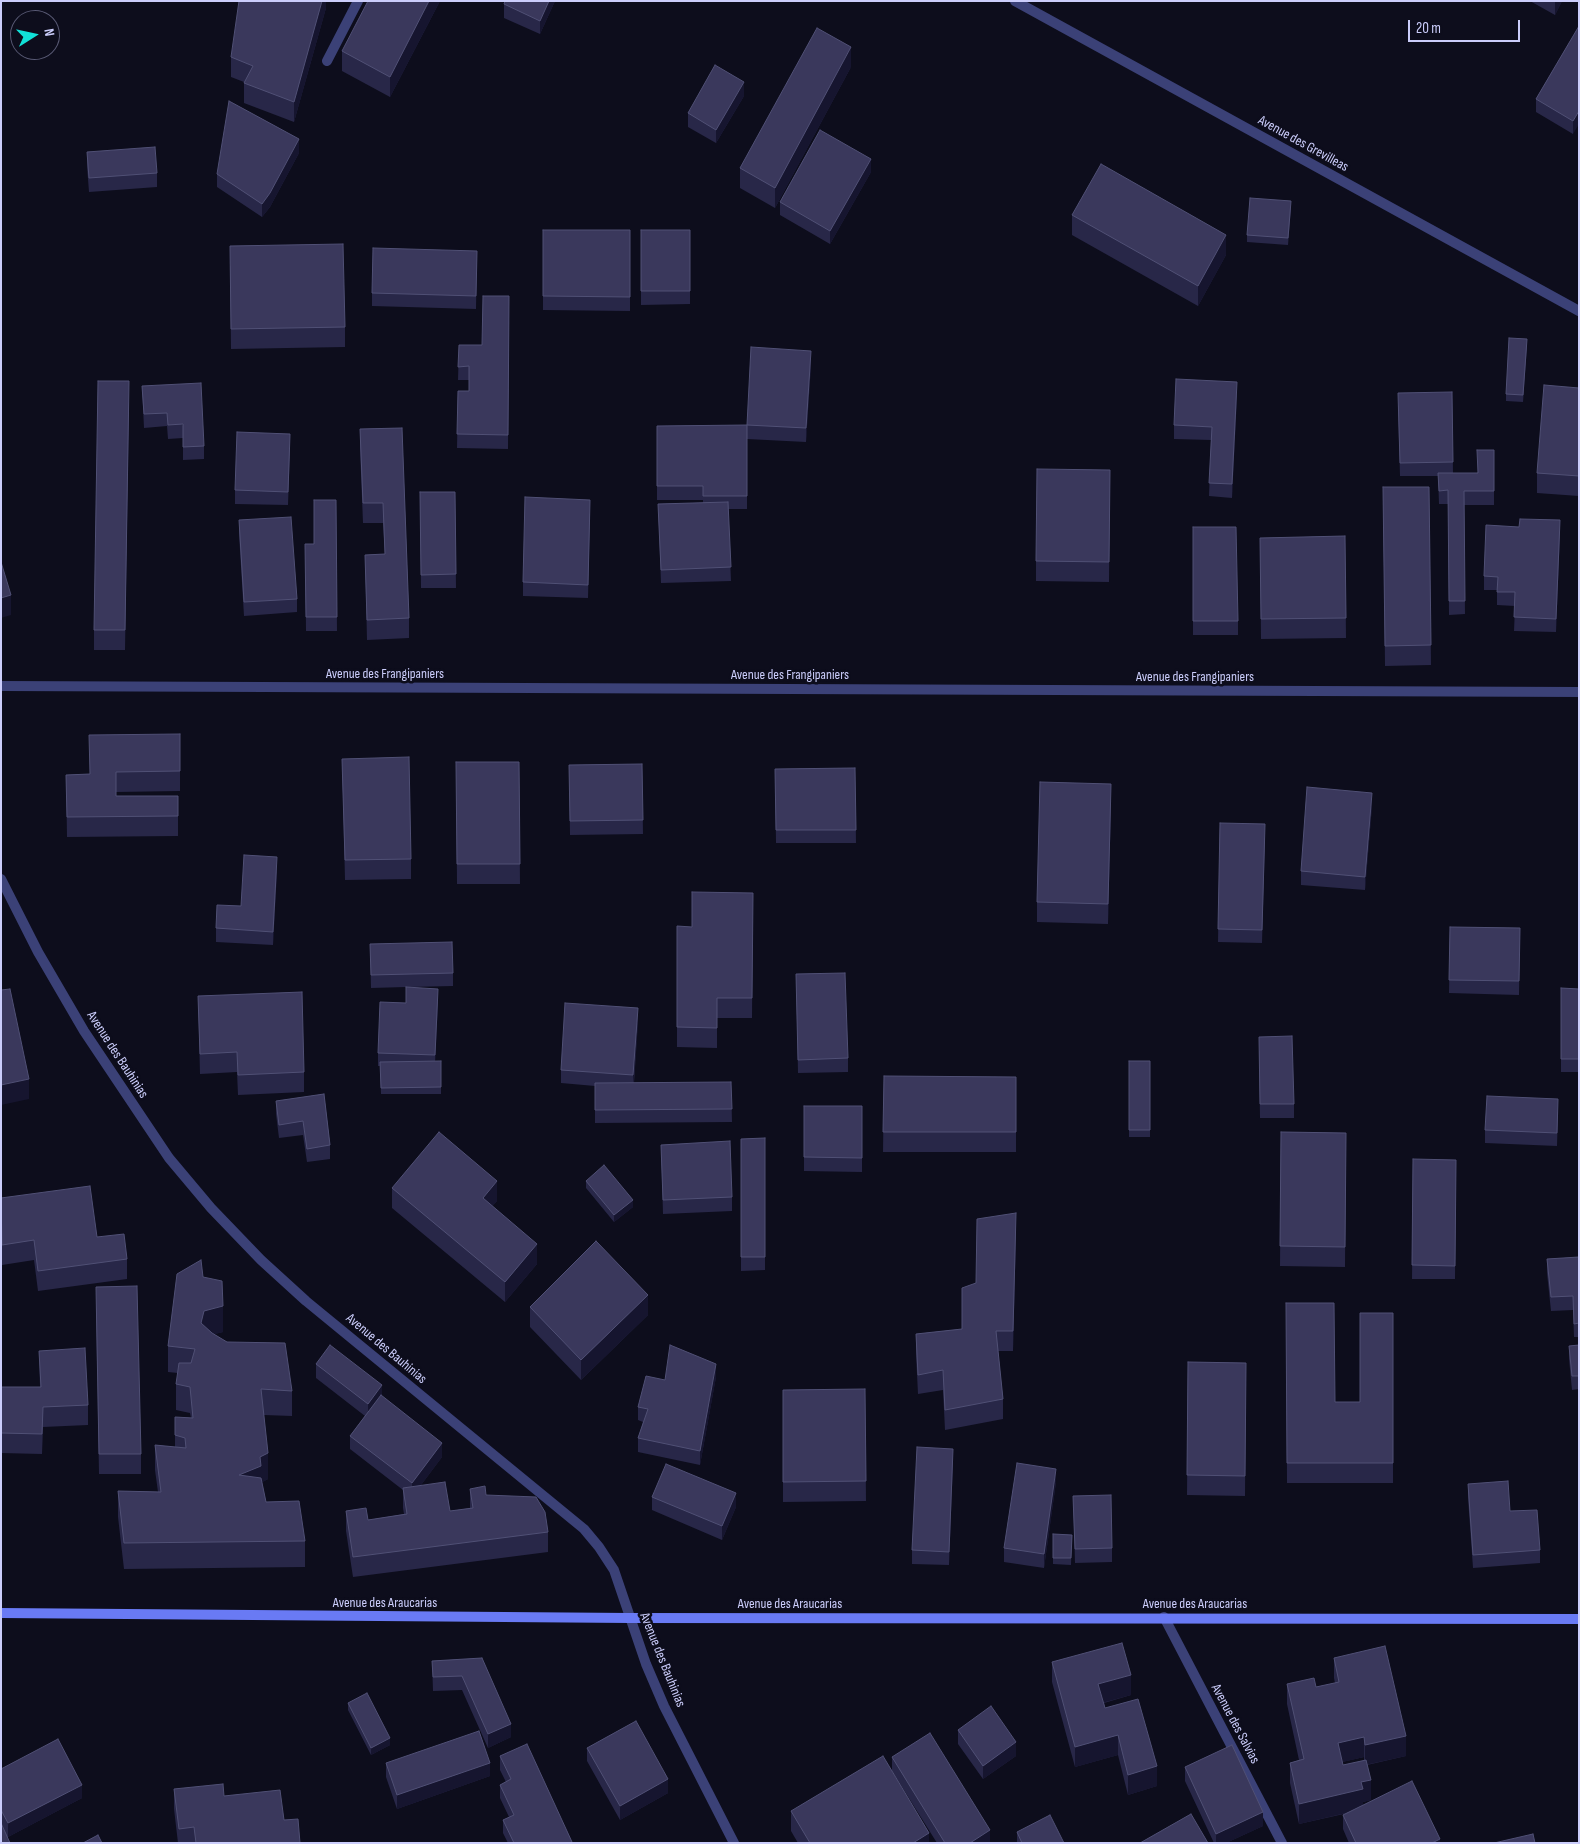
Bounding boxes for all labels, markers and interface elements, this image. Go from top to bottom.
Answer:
north arrow [10,10,60,60]
scale bar [1410,10,1522,42]
text: 20 m [1416,19,1441,38]
text: N [40,27,58,38]
street label: Avenue des Grevilleas [1255,112,1351,176]
street label: Avenue des Frangipaniers [326,666,444,682]
street label: Avenue des Frangipaniers [731,667,849,683]
street label: Avenue des Frangipaniers [1136,669,1254,685]
street label: Avenue des Bauhinias [83,1008,151,1102]
street label: Avenue des Bauhinias [342,1310,430,1388]
street label: Avenue des Araucarias [333,1595,437,1611]
street label: Avenue des Araucarias [738,1596,842,1612]
street label: Avenue des Araucarias [1143,1596,1247,1612]
street label: Avenue des Bauhinias [635,1610,689,1710]
street label: Avenue des Salvias [1207,1681,1263,1767]

